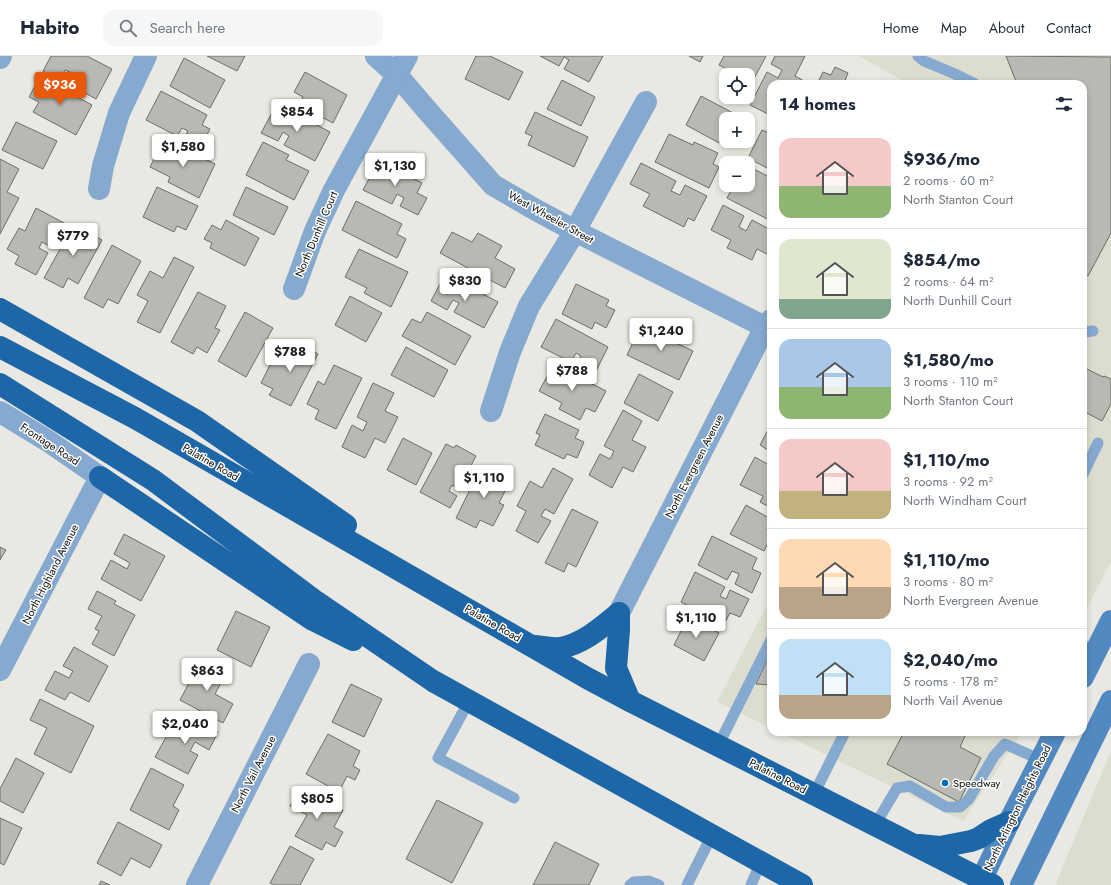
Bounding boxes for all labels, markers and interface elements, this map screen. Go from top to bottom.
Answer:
search box [103,10,383,46]
text: Habito [20,14,79,41]
icon: search [117,17,139,39]
text: Search here [149,17,225,39]
text: Home [883,18,919,38]
text: Map [941,18,967,38]
text: About [989,18,1024,38]
text: Contact [1046,18,1091,38]
map controls [719,68,755,192]
button: locate [719,68,755,104]
pin: $936 [36,72,84,106]
text: $936 [43,75,77,94]
text: 14 homes [779,92,856,116]
icon: filters [1053,93,1075,115]
pin: $854 [273,99,321,133]
text: $854 [280,102,314,121]
button: + [719,112,755,148]
pin: $1,580 [150,134,216,168]
text: $1,580 [161,137,205,156]
text: $936/mo [903,147,980,171]
pin: $1,130 [362,153,428,187]
icon: home [811,154,859,202]
text: $1,130 [374,156,416,175]
button: − [719,156,755,192]
text: 2 rooms · 60 m² [903,171,994,190]
street label: West Wheeler Street [505,187,597,247]
street label: North Dunhill Court [291,188,341,279]
text: North Stanton Court [903,190,1013,209]
pin: $779 [49,223,97,257]
text: $779 [57,226,89,245]
text: $854/mo [903,248,980,272]
icon: home [811,255,859,303]
pin: $830 [441,268,489,302]
text: $830 [449,271,481,290]
text: 2 rooms · 64 m² [903,272,993,291]
text: North Dunhill Court [903,291,1011,310]
pin: $1,240 [628,318,694,352]
text: $1,240 [638,321,684,340]
pin: $788 [266,339,314,373]
text: $788 [274,342,306,361]
text: $1,580/mo [903,348,994,372]
icon: home [811,355,859,403]
pin: $788 [548,358,596,392]
text: $788 [556,361,588,380]
text: 3 rooms · 110 m² [903,372,998,391]
text: North Stanton Court [903,391,1013,410]
street label: North Evergreen Avenue [661,411,727,521]
street label: Frontage Road [17,419,83,469]
street label: Palatine Road [180,439,242,485]
text: $1,110/mo [903,448,989,472]
icon: home [811,455,859,503]
pin: $1,110 [451,465,517,499]
text: $1,110 [464,468,504,487]
text: 3 rooms · 92 m² [903,472,993,491]
text: North Windham Court [903,491,1027,510]
street label: North Highland Avenue [18,521,82,627]
text: $1,110/mo [903,548,989,572]
icon: home [811,555,859,603]
text: 3 rooms · 80 m² [903,572,993,591]
text: North Evergreen Avenue [903,591,1038,610]
street label: Palatine Road [462,600,524,646]
pin: $1,110 [663,605,729,639]
text: $1,110 [676,608,716,627]
text: $2,040/mo [903,648,998,672]
icon: home [811,655,859,703]
pin: $863 [183,658,231,692]
text: $863 [190,661,224,680]
text: 5 rooms · 178 m² [903,672,998,691]
text: North Vail Avenue [903,691,1003,710]
pin: $2,040 [152,711,218,745]
text: $2,040 [161,714,209,733]
street label: North Vail Avenue [227,732,279,815]
street label: North Arlington Heights Road [979,742,1055,874]
street label: Palatine Road [746,755,810,797]
place label: Speedway [953,775,1001,791]
marker: Speedway [940,778,950,788]
pin: $805 [293,786,341,820]
text: $805 [300,789,334,808]

